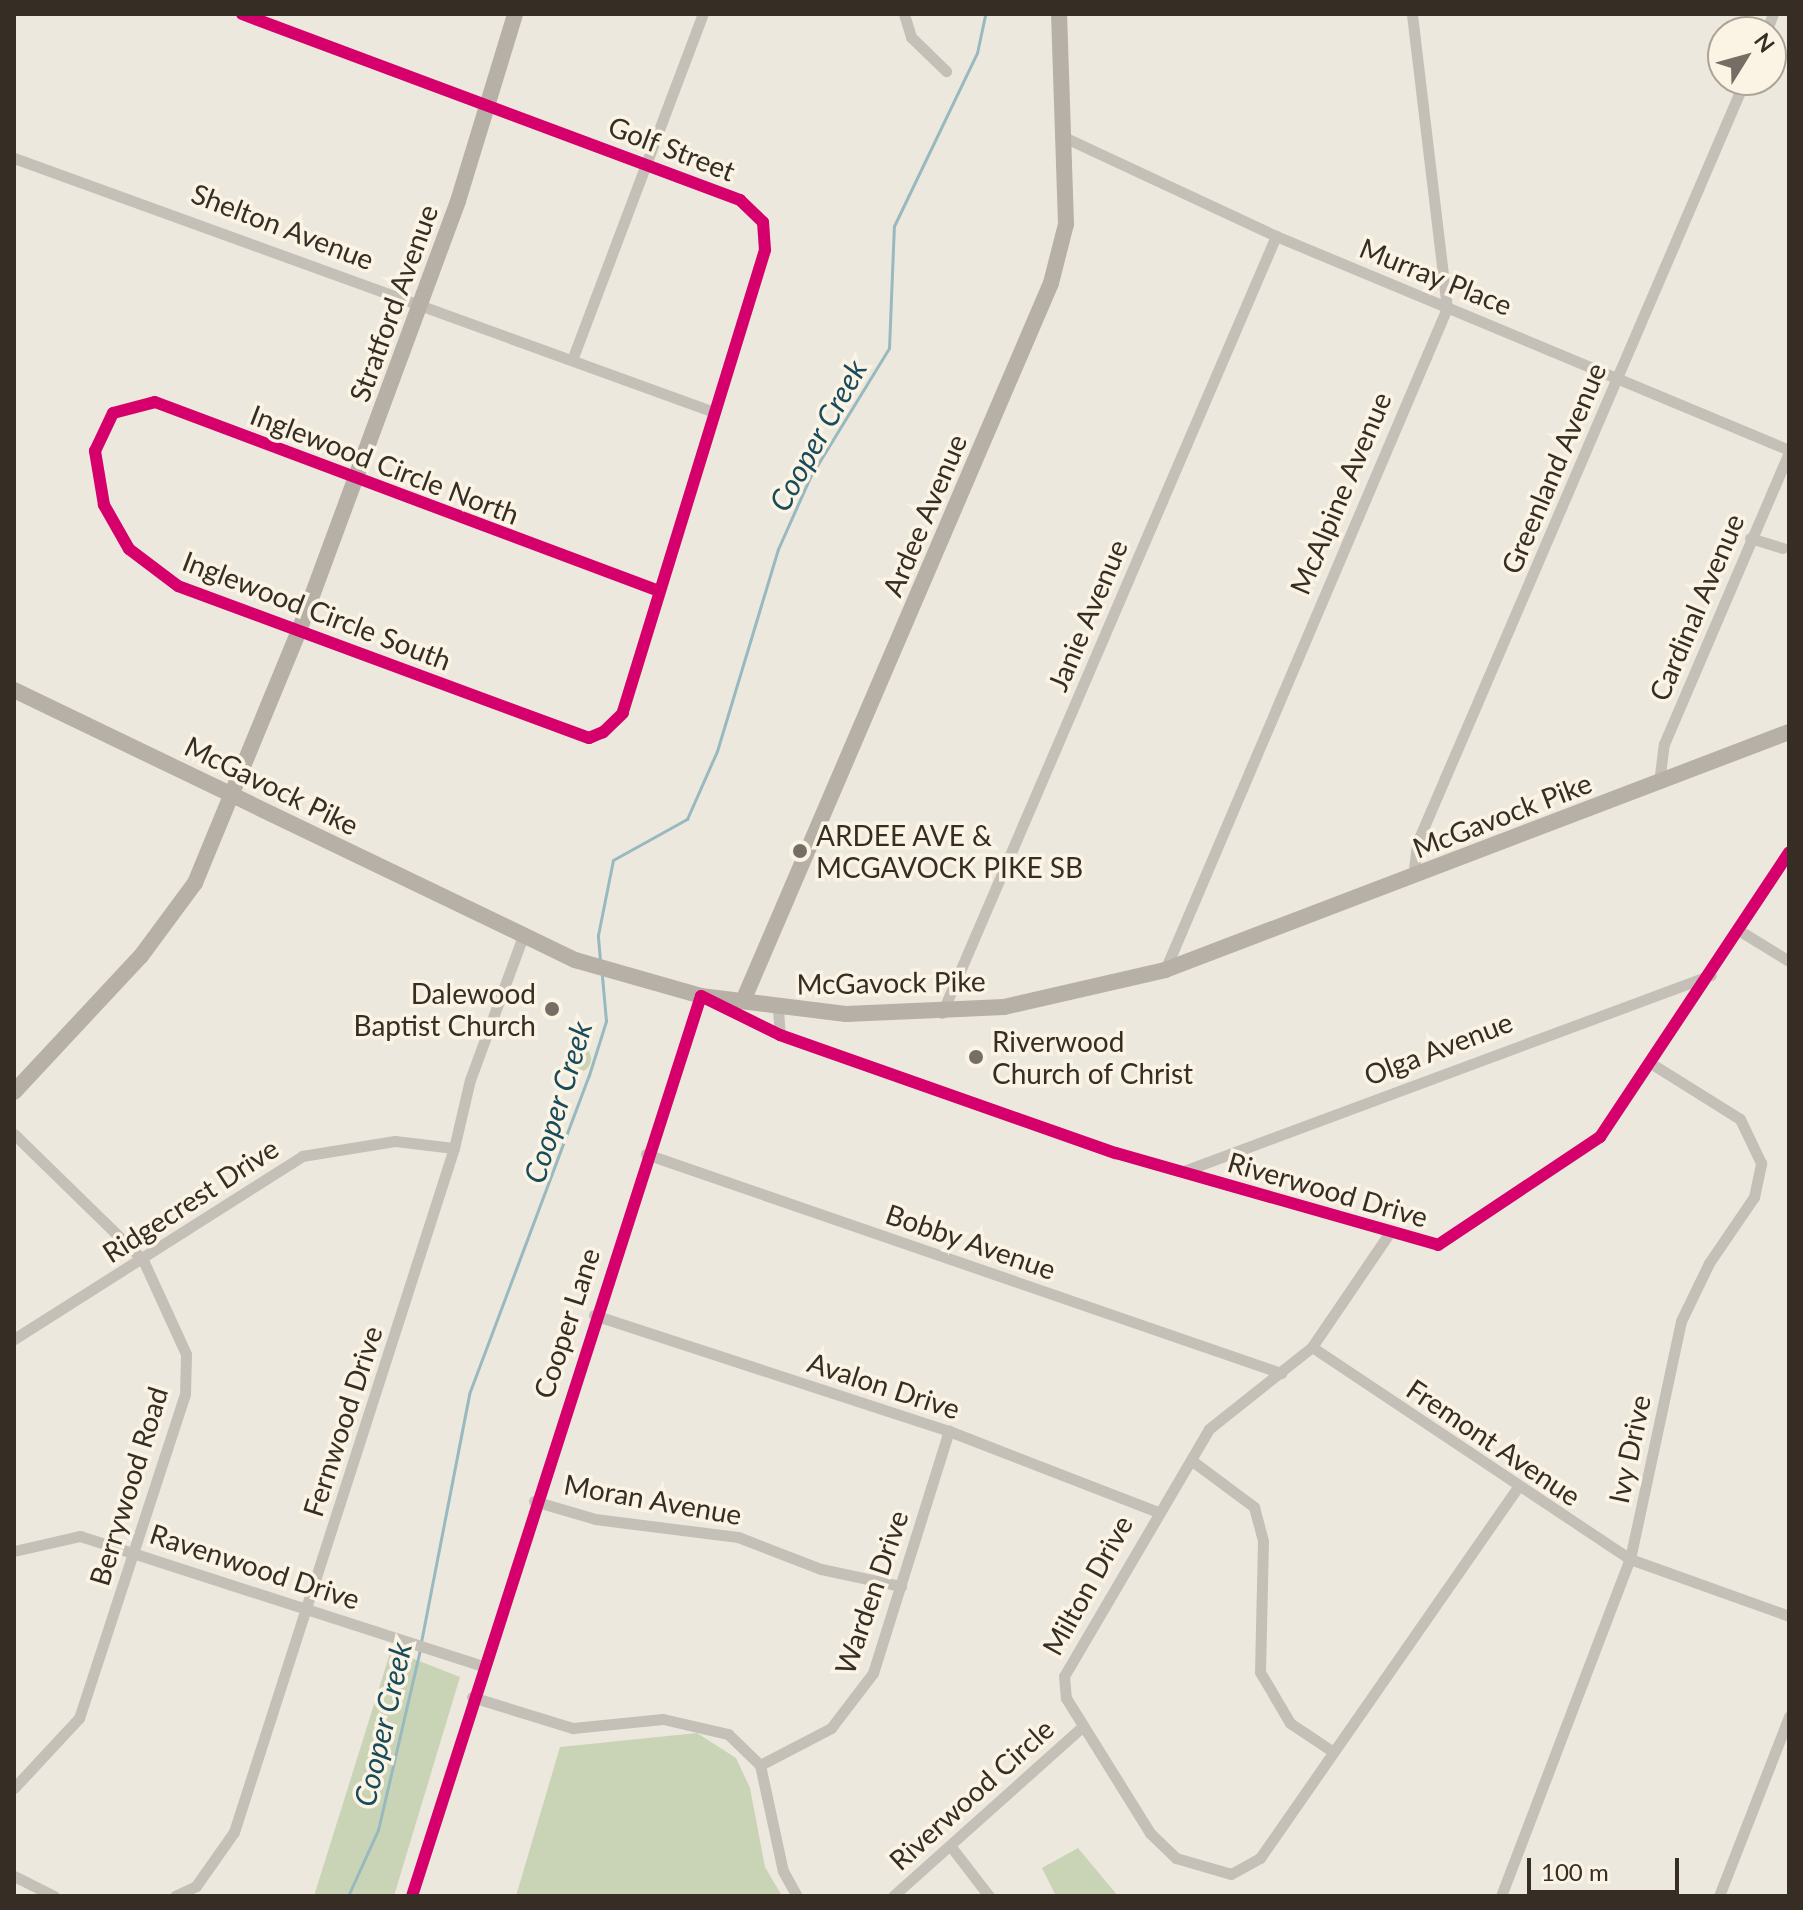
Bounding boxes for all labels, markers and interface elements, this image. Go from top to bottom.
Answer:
north arrow [1707,16,1787,96]
text: N [1749,28,1781,57]
street label: Golf Street [604,108,740,188]
street label: Shelton Avenue [187,176,379,276]
street label: Stratford Avenue [342,199,444,407]
street label: Murray Place [1355,230,1517,322]
water label: Cooper Creek [761,353,873,517]
street label: Greenland Avenue [1493,357,1613,579]
street label: McAlpine Avenue [1282,387,1398,599]
street label: Inglewood Circle North [246,397,524,531]
street label: Ardee Avenue [875,429,973,601]
street label: Cardinal Avenue [1641,508,1751,706]
street label: Janie Avenue [1040,534,1134,696]
street label: Inglewood Circle South [178,543,456,677]
street label: McGavock Pike [180,728,364,842]
street label: McGavock Pike [1408,765,1596,865]
place label: ARDEE AVE & MCGAVOCK PIKE SB [816,818,1083,884]
marker: ARDEE AVE & MCGAVOCK PIKE SB [791,842,809,860]
street label: McGavock Pike [796,964,986,1000]
place label: Dalewood Baptist Church [354,976,536,1042]
marker: Dalewood Baptist Church [543,1000,561,1018]
street label: Olga Avenue [1359,1004,1517,1092]
water label: Cooper Creek [515,1016,599,1188]
place label: Riverwood Church of Christ [992,1024,1194,1090]
marker: Riverwood Church of Christ [967,1048,985,1066]
street label: Ridgecrest Drive [96,1131,284,1269]
street label: Riverwood Drive [1224,1144,1432,1234]
street label: Bobby Avenue [881,1196,1061,1286]
street label: Cooper Lane [526,1243,606,1403]
street label: Fernwood Drive [295,1322,389,1520]
street label: Avalon Drive [804,1345,964,1425]
street label: Fremont Avenue [1400,1371,1588,1513]
street label: Berrywood Road [82,1383,174,1589]
street label: Ivy Drive [1601,1392,1657,1506]
street label: Moran Avenue [561,1467,745,1531]
street label: Warden Drive [827,1506,915,1678]
street label: Milton Drive [1035,1509,1139,1661]
street label: Ravenwood Drive [146,1516,364,1616]
water label: Cooper Creek [346,1638,418,1810]
street label: Riverwood Circle [882,1711,1060,1877]
scale bar [1531,1842,1683,1892]
text: 100 m [1541,1857,1609,1886]

